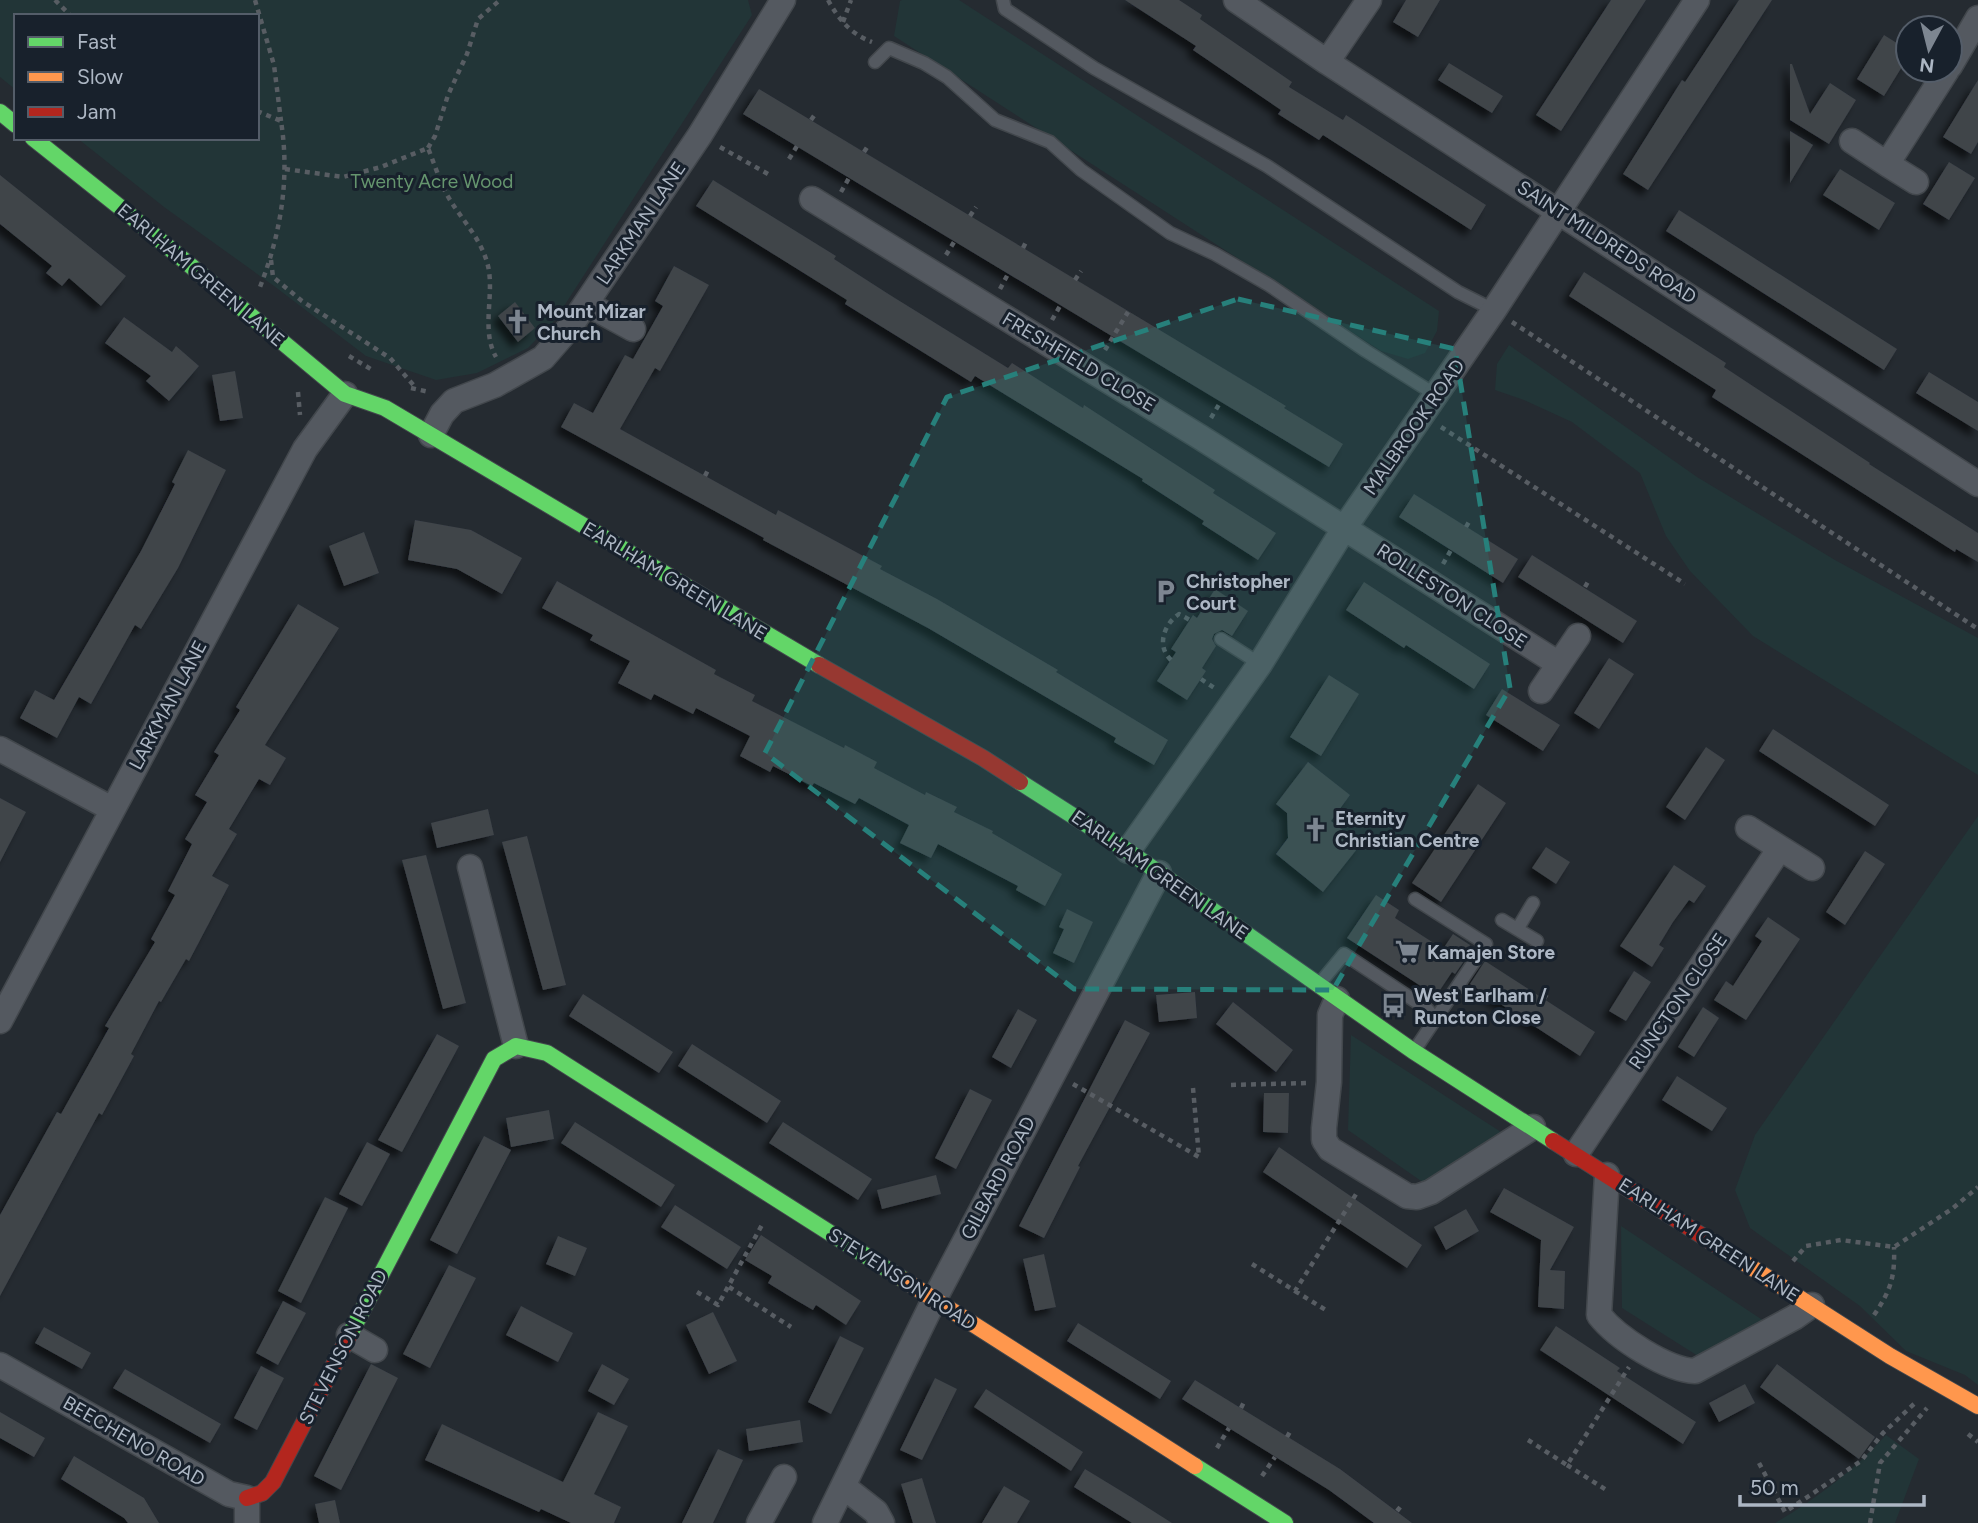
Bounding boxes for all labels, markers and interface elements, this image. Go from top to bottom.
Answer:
legend [14,14,259,140]
north arrow [1894,14,1964,84]
text: Fast [77,29,117,54]
text: N [1918,53,1936,78]
text: Slow [77,64,123,89]
text: Jam [77,99,116,124]
street label: LARKMAN LANE [591,157,691,289]
park label: Twenty Acre Wood [351,170,513,193]
street label: SAINT MILDREDS ROAD [1513,175,1701,309]
street label: EARLHAM GREEN LANE [113,198,289,352]
place label: Mount Mizar Church [537,300,646,345]
street label: FRESHFIELD CLOSE [998,307,1160,417]
church icon: Mount Mizar Church [503,308,531,336]
street label: MALBROOK ROAD [1359,355,1469,499]
street label: EARLHAM GREEN LANE [579,517,771,645]
street label: ROLLESTON CLOSE [1372,539,1532,653]
place label: Christopher Court [1186,570,1290,615]
parking icon: Christopher Court [1152,578,1180,606]
street label: LARKMAN LANE [124,636,212,774]
street label: EARLHAM GREEN LANE [1067,805,1253,945]
place label: Eternity Christian Centre [1335,807,1480,852]
church icon: Eternity Christian Centre [1301,815,1329,843]
street label: RUNCTON CLOSE [1624,929,1732,1073]
supermarket icon: Kamajen Store [1393,938,1421,966]
place label: Kamajen Store [1427,941,1556,964]
place label: West Earlham / Runcton Close [1414,984,1547,1029]
bus stop icon: West Earlham / Runcton Close [1380,992,1408,1020]
street label: GILBARD ROAD [956,1113,1040,1243]
street label: EARLHAM GREEN LANE [1614,1173,1804,1307]
street label: STEVENSON ROAD [824,1223,980,1335]
street label: STEVENSON ROAD [294,1266,392,1428]
street label: BEECHENO ROAD [59,1391,209,1491]
scale bar [1740,1464,1924,1508]
text: 50 m [1750,1475,1799,1500]

